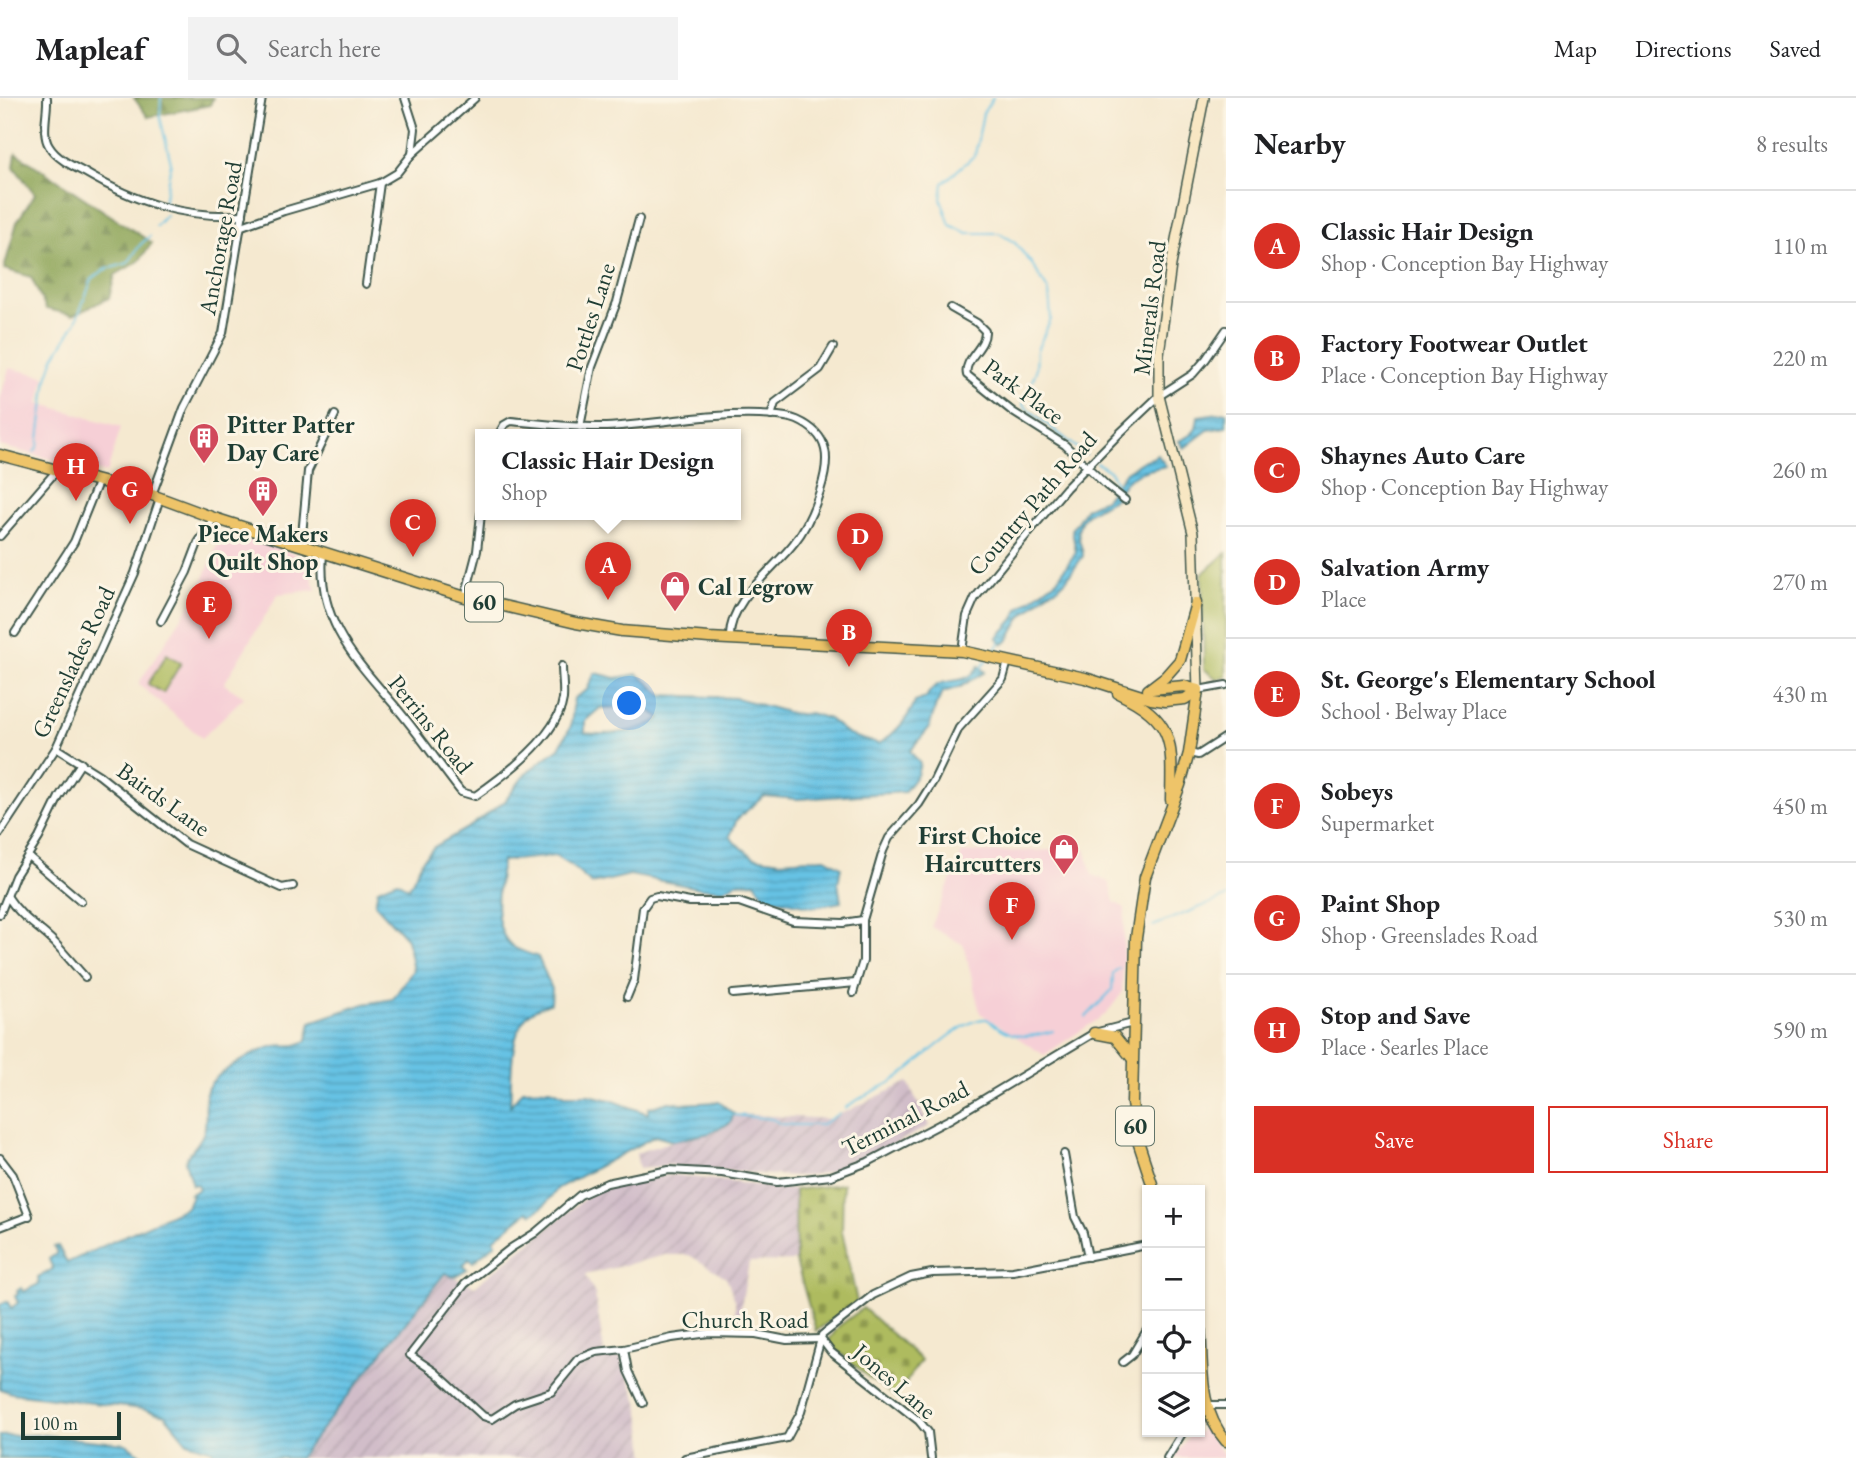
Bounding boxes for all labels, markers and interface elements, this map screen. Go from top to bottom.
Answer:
search box [188,17,678,80]
text: Mapleaf [35,27,146,70]
icon: search [212,29,250,67]
text: Search here [268,31,381,65]
text: Map [1554,33,1597,64]
text: Directions [1635,33,1732,64]
text: Saved [1770,33,1821,64]
text: Nearby [1254,124,1346,163]
text: 8 results [1756,129,1828,159]
street label: Anchorage Road [191,158,249,318]
text: Classic Hair Design [1321,214,1534,248]
text: A [1269,231,1285,261]
text: 110 m [1772,231,1828,261]
street label: Minerals Road [1125,238,1173,377]
text: Shop · Conception Bay Highway [1321,248,1608,278]
street label: Pottles Lane [558,259,622,375]
text: Factory Footwear Outlet [1321,326,1588,360]
text: B [1270,343,1284,373]
text: 220 m [1772,343,1828,373]
street label: Park Place [977,351,1071,431]
text: Place · Conception Bay Highway [1321,360,1608,390]
place label: Pitter Patter Day Care [227,409,355,469]
building icon: Pitter Patter Day Care [187,421,221,465]
street label: Country Path Road [961,424,1104,582]
popup [475,429,741,520]
text: Shaynes Auto Care [1321,438,1525,472]
pin: H [53,443,99,501]
text: Classic Hair Design [502,443,714,477]
text: C [1269,455,1285,485]
text: 260 m [1772,455,1828,485]
pin: G [107,466,153,524]
text: Shop · Conception Bay Highway [1321,472,1608,502]
building icon: Piece Makers Quilt Shop [246,474,280,518]
text: Shop [502,477,547,507]
pin: C [390,499,436,557]
pin: D [837,513,883,571]
place label: Piece Makers Quilt Shop [198,518,328,577]
pin: A [585,542,631,600]
text: Salvation Army [1321,550,1489,584]
text: D [1268,567,1286,597]
text: 270 m [1772,567,1828,597]
shop icon: Cal Legrow [658,569,692,613]
place label: Cal Legrow [698,571,814,603]
street label: Greenslades Road [24,580,122,743]
pin: E [186,581,232,639]
road number: 60 [465,582,503,622]
text: Place [1321,584,1366,614]
pin: B [826,609,872,667]
text: St. George's Elementary School [1321,662,1656,696]
street label: Perrins Road [382,668,481,781]
text: E [1270,679,1284,709]
text: 430 m [1772,679,1828,709]
your location [612,686,646,720]
text: School · Belway Place [1321,696,1507,726]
street label: Bairds Lane [111,755,217,843]
text: Sobeys [1321,774,1393,808]
text: F [1271,791,1283,821]
text: 450 m [1772,791,1828,821]
text: Supermarket [1321,808,1434,838]
place label: First Choice Haircutters [918,820,1041,879]
shop icon: First Choice Haircutters [1047,832,1081,876]
pin: F [989,882,1035,940]
text: Paint Shop [1321,886,1440,920]
text: G [1269,903,1285,933]
text: 530 m [1772,903,1828,933]
text: Shop · Greenslades Road [1321,920,1538,950]
text: Stop and Save [1321,998,1470,1032]
text: H [1268,1015,1286,1045]
text: 590 m [1772,1015,1828,1045]
text: Place · Searles Place [1321,1032,1488,1062]
street label: Terminal Road [836,1072,975,1163]
button: Save [1254,1106,1534,1173]
button: Share [1548,1106,1828,1173]
road number: 60 [1116,1107,1154,1146]
map controls [1142,1185,1205,1437]
button: + [1142,1185,1205,1248]
button: − [1142,1248,1205,1311]
street label: Church Road [681,1304,809,1335]
button: locate [1142,1311,1205,1374]
street label: Jones Lane [845,1335,943,1426]
button: layers [1142,1374,1205,1437]
scale bar [21,1409,121,1441]
text: 100 m [32,1411,78,1436]

